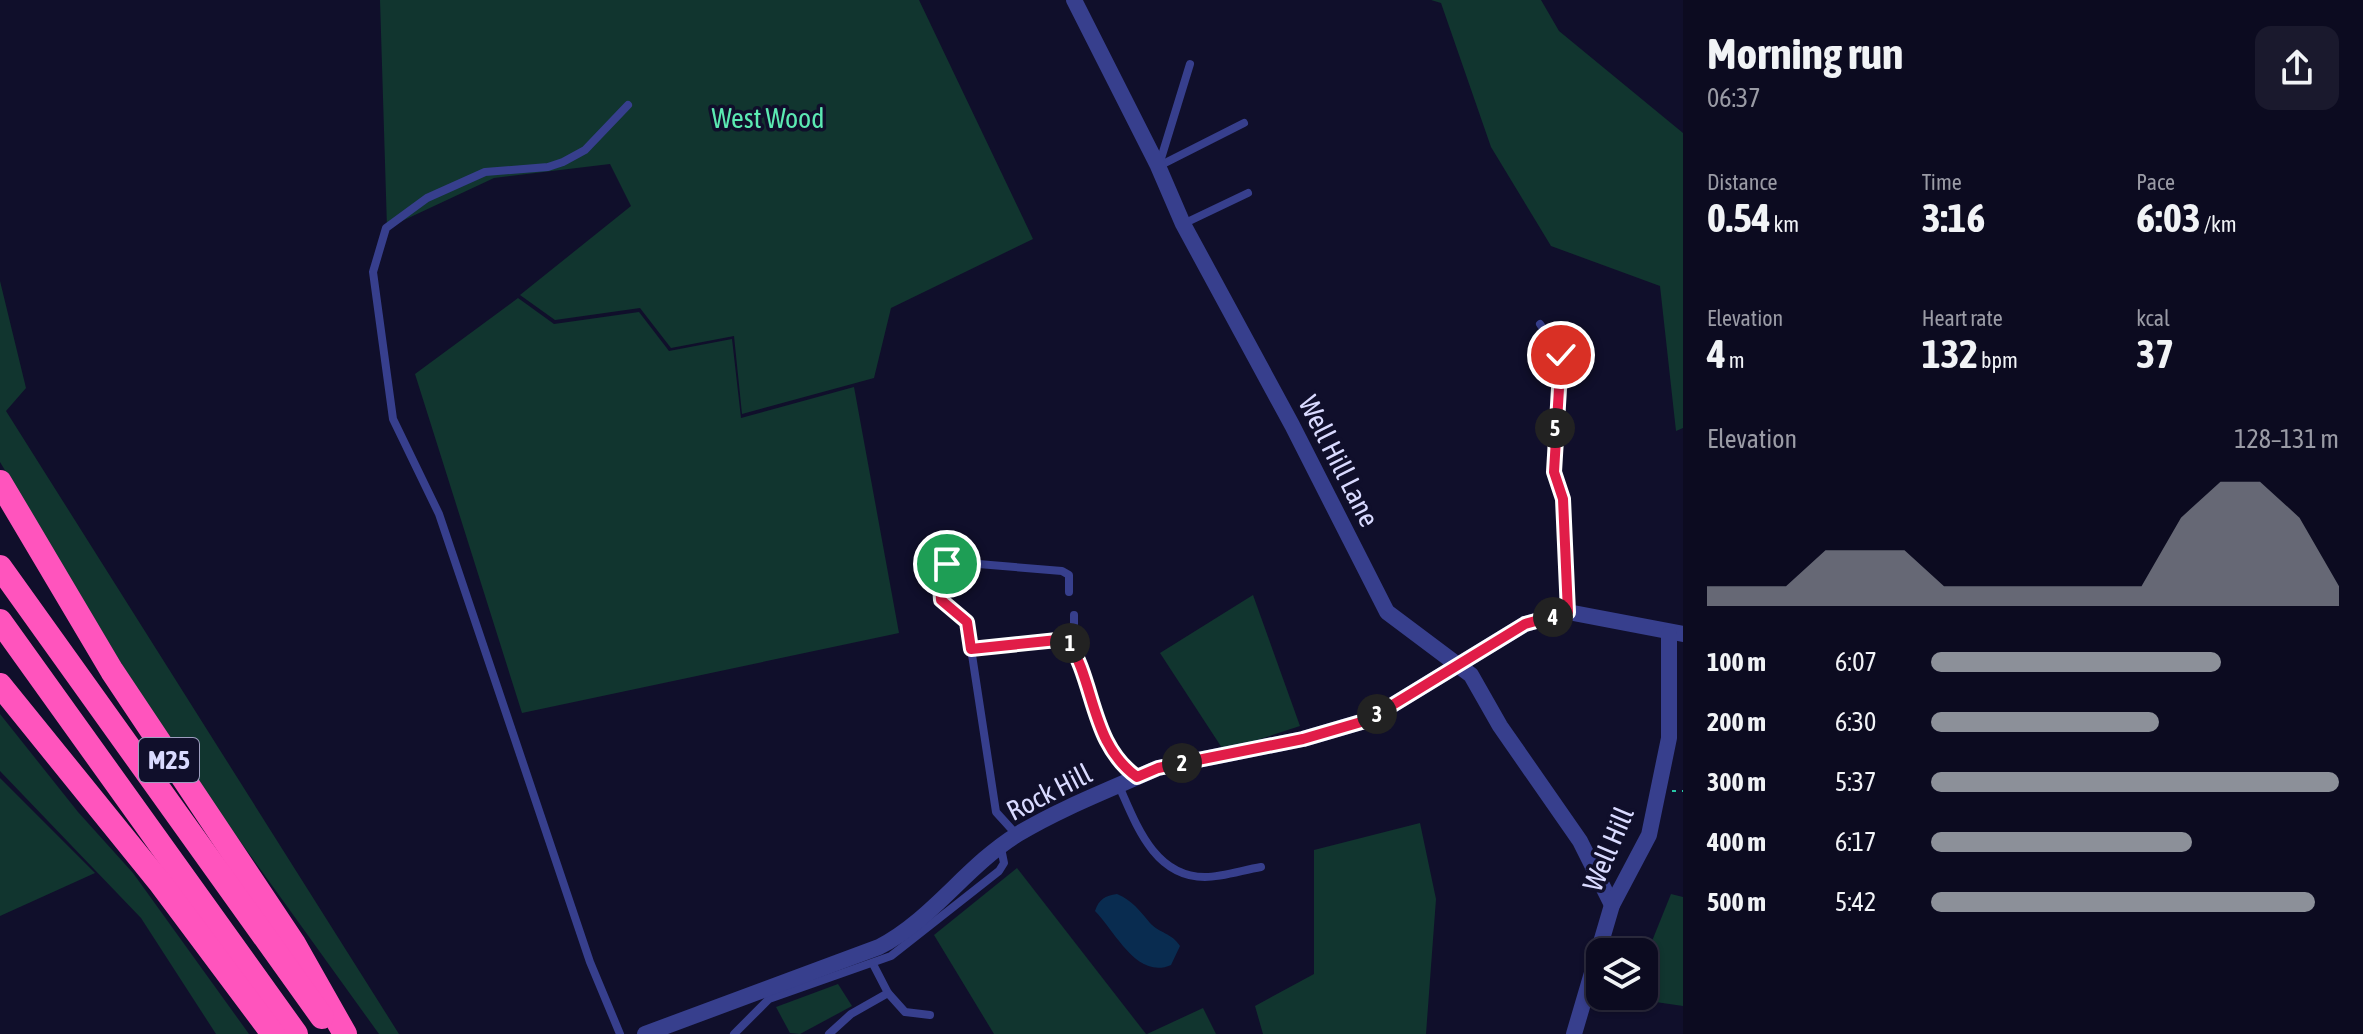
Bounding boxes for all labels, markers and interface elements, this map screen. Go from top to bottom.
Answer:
button: share [2255,26,2339,110]
text: Morning run [1707,28,1903,78]
text: 06:37 [1707,83,1761,113]
park label: West Wood [711,102,825,134]
text: Distance [1707,169,1778,195]
text: Time [1922,169,1962,195]
text: Pace [2136,169,2175,195]
text: 0.54 [1707,195,1771,240]
text: 3:16 [1922,195,1985,240]
text: 6:03 [2136,195,2201,240]
text: km [1771,211,1799,237]
text: /km [2201,211,2237,237]
text: Elevation [1707,305,1783,331]
text: Heart rate [1922,305,2003,331]
text: kcal [2136,305,2170,331]
pin [1527,321,1595,389]
text: 4 [1707,331,1726,376]
text: 132 [1922,331,1978,376]
text: 37 [2136,331,2174,376]
icon: check [1539,333,1583,377]
text: m [1726,347,1745,373]
text: bpm [1978,347,2018,373]
street label: Well Hill Lane [1292,390,1386,532]
pin: 5 [1535,408,1575,448]
text: 5 [1550,415,1560,441]
text: Elevation [1707,424,1797,454]
text: 128–131 m [2234,424,2339,454]
pin [913,530,981,598]
icon: arrive [925,542,969,586]
pin: 4 [1533,597,1573,637]
text: 4 [1548,604,1558,630]
pin: 1 [1050,623,1090,663]
text: 1 [1065,630,1075,656]
text: 100 m [1707,647,1766,677]
text: 6:07 [1835,647,1877,677]
pin: 3 [1357,694,1397,734]
text: 3 [1372,701,1382,727]
text: 200 m [1707,707,1766,737]
text: 6:30 [1835,707,1876,737]
road number: M25 [139,738,199,782]
pin: 2 [1162,743,1202,783]
text: 2 [1177,750,1187,776]
street label: Rock Hill [1001,757,1097,827]
text: 300 m [1707,767,1766,797]
text: 5:37 [1835,767,1876,797]
street label: Well Hill [1576,802,1640,896]
text: 400 m [1707,827,1766,857]
text: 6:17 [1835,827,1876,857]
text: 500 m [1707,887,1766,917]
text: 5:42 [1835,887,1876,917]
map controls [1586,938,1658,1010]
button: layers [1586,938,1658,1010]

